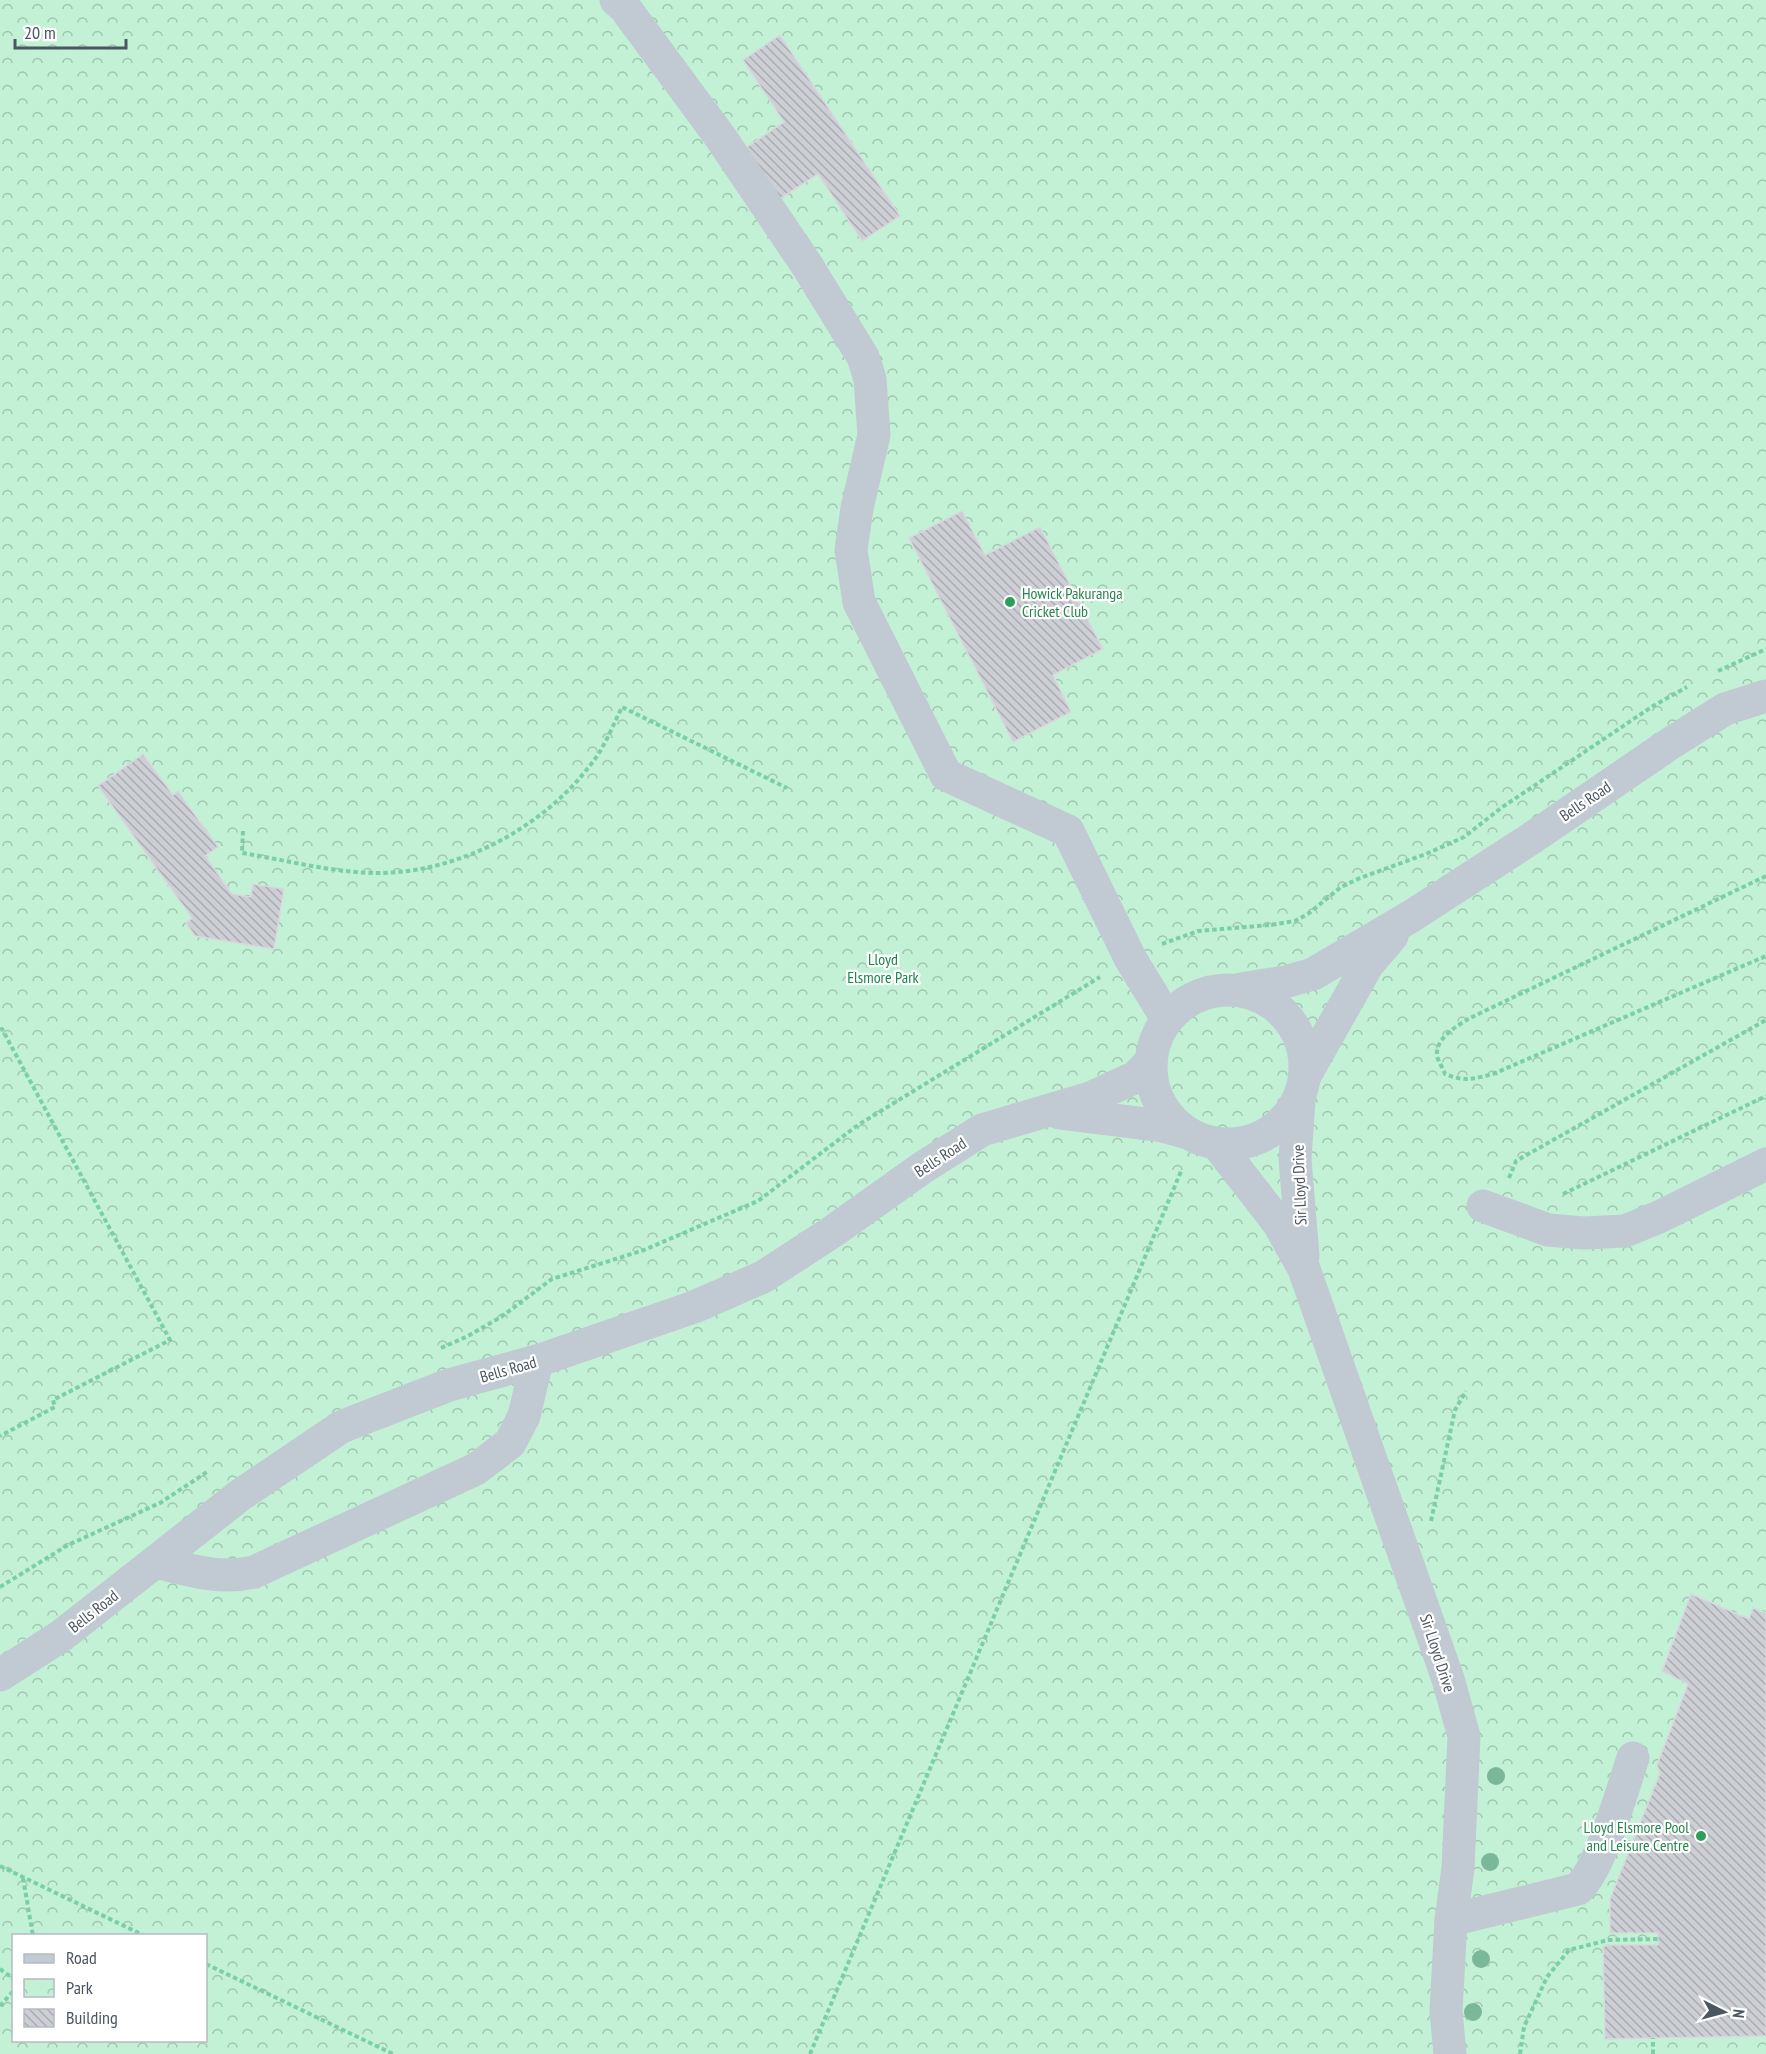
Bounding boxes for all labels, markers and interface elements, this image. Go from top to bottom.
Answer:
scale bar [15,12,126,50]
text: 20 m [24,21,56,44]
place label: Howick Pakuranga Cricket Club [1022,583,1123,621]
marker: Howick Pakuranga Cricket Club [1003,595,1017,609]
street label: Bells Road [1555,777,1615,825]
park label: Lloyd Elsmore Park [847,949,920,987]
street label: Bells Road [910,1133,970,1181]
street label: Sir Lloyd Drive [1288,1144,1310,1226]
street label: Bells Road [478,1351,539,1387]
street label: Bells Road [64,1585,122,1637]
street label: Sir Lloyd Drive [1416,1612,1460,1694]
place label: Lloyd Elsmore Pool and Leisure Centre [1584,1817,1689,1855]
marker: Lloyd Elsmore Pool and Leisure Centre [1694,1829,1708,1843]
legend [12,1934,207,2042]
text: Road [66,1946,97,1969]
text: Park [66,1976,93,1999]
north arrow [1694,1982,1754,2042]
text: Building [66,2006,118,2029]
text: N [1729,2008,1749,2019]

